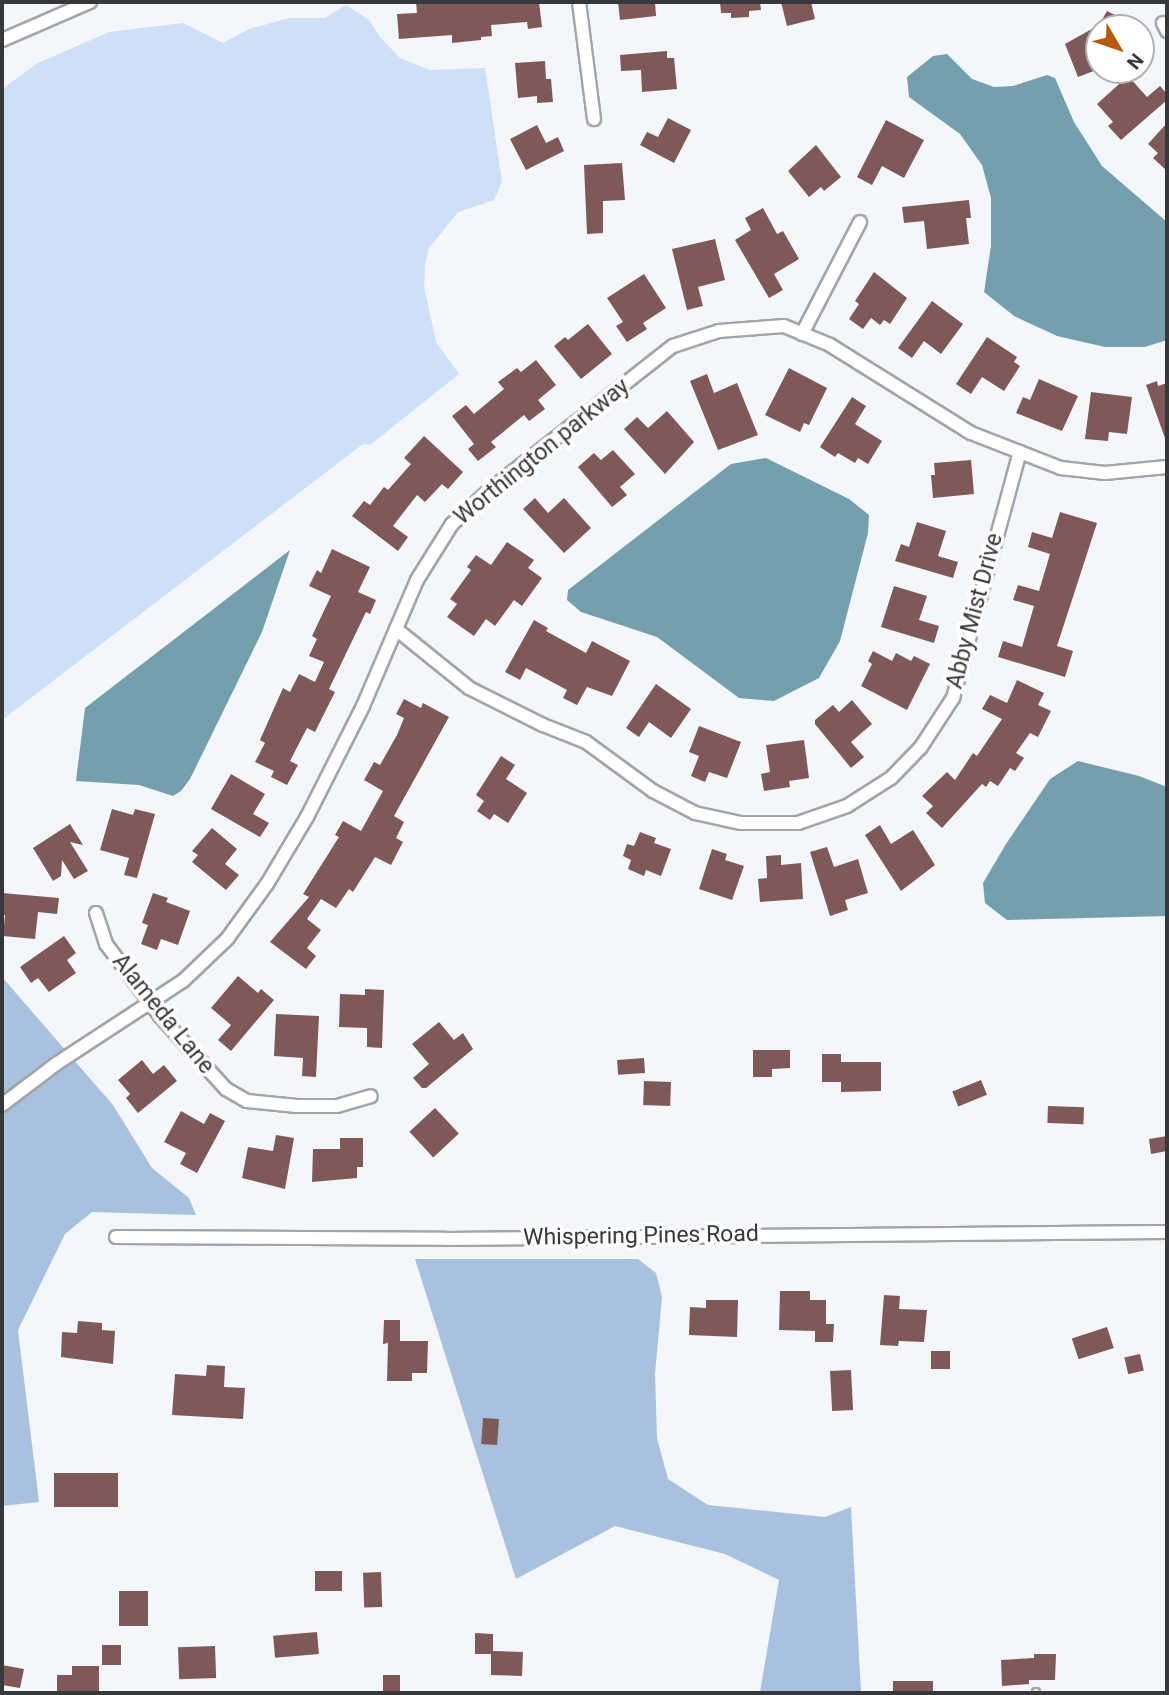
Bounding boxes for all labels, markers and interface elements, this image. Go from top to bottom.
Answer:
north arrow [1085,14,1155,84]
text: N [1122,49,1148,74]
street label: Worthington parkway [449,373,635,531]
street label: Abby Mist Drive [941,530,1009,692]
street label: Alameda Lane [106,948,220,1080]
street label: Whispering Pines Road [523,1220,759,1252]

